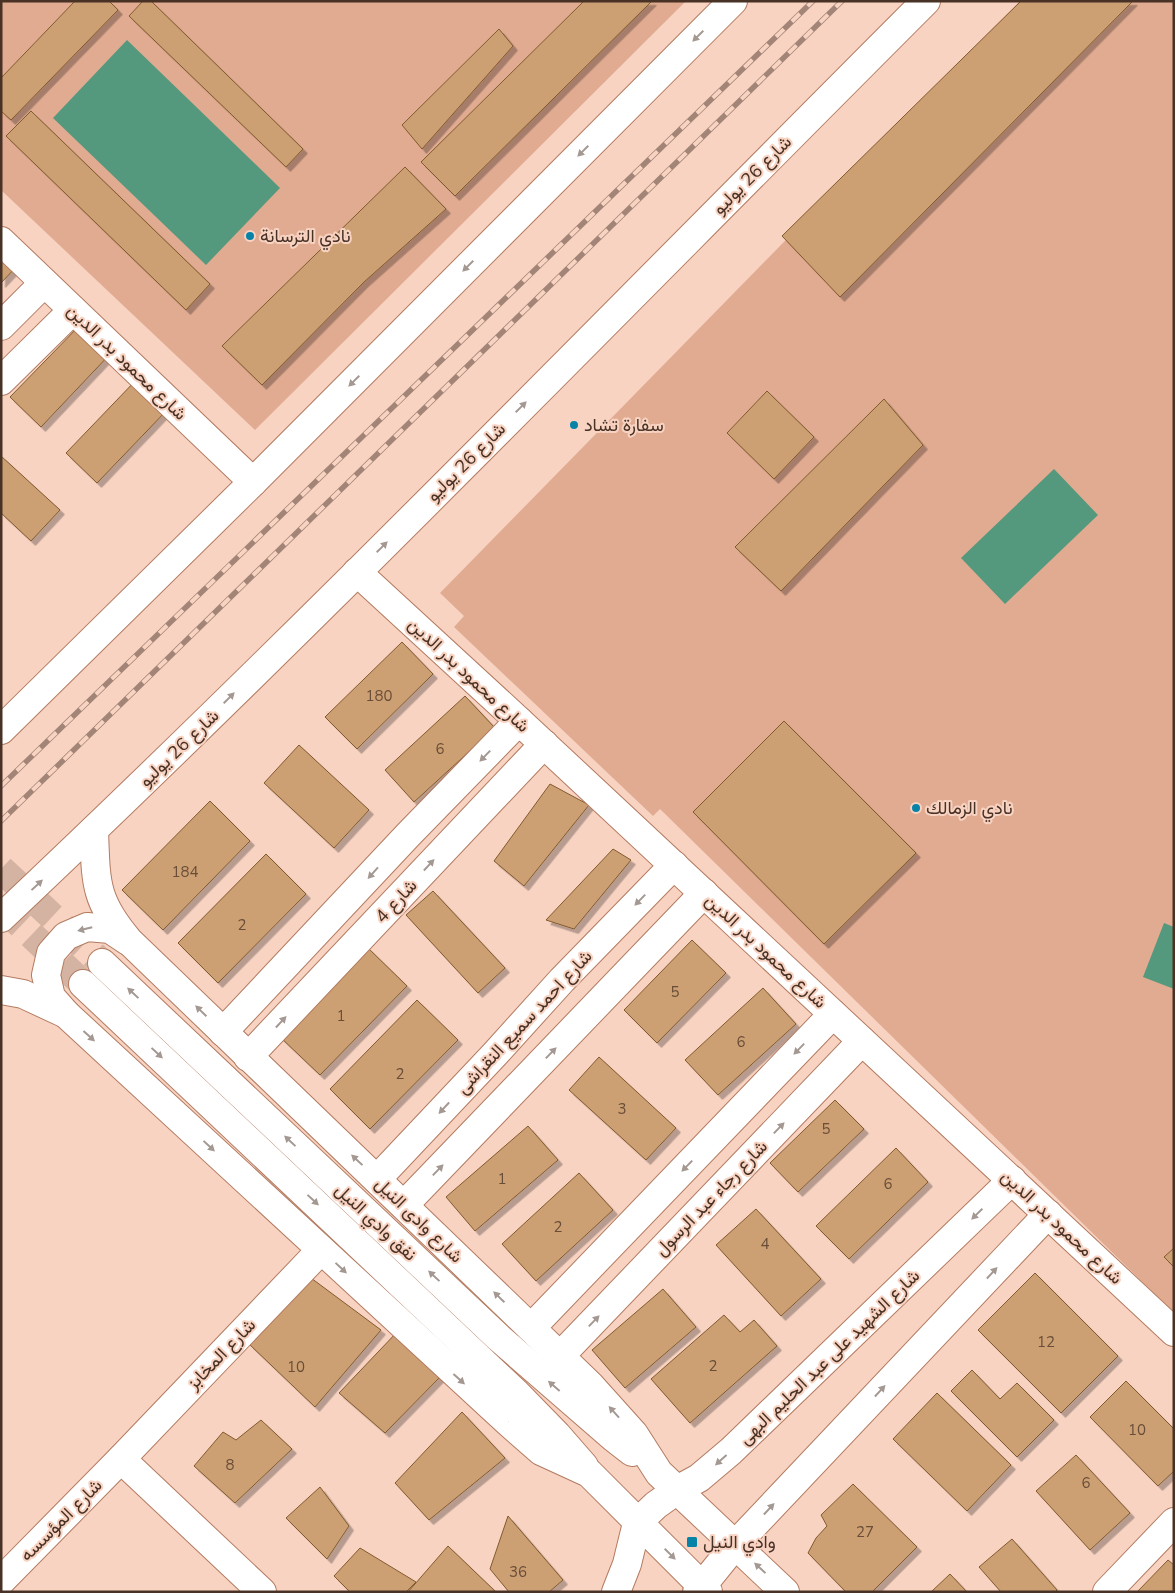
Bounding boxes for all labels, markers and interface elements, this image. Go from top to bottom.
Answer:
one-way arrow [692,30,704,42]
street label: شارع 26 يوليو [707,130,797,220]
one-way arrow [577,145,589,157]
place label: نادي الترسانة [260,224,351,251]
marker: نادي الترسانة [244,230,256,242]
one-way arrow [463,259,475,271]
street label: شارع محمود بدر الدين [62,298,192,426]
one-way arrow [348,374,360,386]
one-way arrow [515,402,527,414]
place label: سفارة تشاد [584,413,664,437]
street label: شارع 26 يوليو [421,417,511,507]
marker: سفارة تشاد [568,419,580,431]
one-way arrow [376,542,388,554]
street label: شارع محمود بدر الدين [403,612,535,738]
house number: 180 [365,686,393,706]
one-way arrow [223,693,235,705]
street label: شارع 26 يوليو [134,704,224,792]
house number: 6 [435,739,445,759]
one-way arrow [479,749,491,761]
place label: نادي الزمالك [926,796,1013,823]
marker: نادي الزمالك [910,802,922,814]
one-way arrow [423,860,435,872]
house number: 184 [171,862,199,882]
one-way arrow [367,867,379,879]
street label: شارع 4 [370,874,422,928]
one-way arrow [30,879,42,891]
street label: شارع محمود بدر الدين [700,888,832,1014]
one-way arrow [634,894,646,906]
house number: 2 [237,915,247,935]
one-way arrow [77,925,93,933]
street label: شارع احمد سميع النقراشى [451,945,597,1099]
house number: 5 [670,982,680,1002]
one-way arrow [128,987,140,999]
one-way arrow [196,1005,208,1017]
house number: 1 [336,1006,346,1026]
one-way arrow [275,1016,287,1028]
one-way arrow [83,1030,95,1042]
house number: 6 [736,1032,746,1052]
one-way arrow [793,1043,805,1055]
one-way arrow [150,1047,162,1059]
one-way arrow [545,1047,557,1059]
house number: 2 [395,1064,405,1084]
house number: 3 [617,1099,627,1119]
one-way arrow [438,1101,450,1113]
house number: 5 [821,1119,831,1139]
one-way arrow [773,1122,785,1134]
one-way arrow [284,1135,296,1147]
street label: شارع رجاء عبد الرسول [649,1135,773,1261]
one-way arrow [202,1140,214,1152]
one-way arrow [351,1154,363,1166]
one-way arrow [681,1160,693,1172]
one-way arrow [432,1164,444,1176]
street label: شارع محمود بدر الدين [996,1164,1128,1290]
house number: 1 [497,1169,507,1189]
street label: شارع وادى النيل [370,1172,468,1268]
house number: 6 [883,1174,893,1194]
street label: نفق وادي النيل [328,1178,422,1268]
one-way arrow [307,1194,319,1206]
one-way arrow [971,1208,983,1220]
house number: 2 [553,1217,563,1237]
house number: 4 [760,1234,770,1254]
one-way arrow [335,1262,347,1274]
street label: شارع الشهيد على عبد الحليم البهى [733,1264,925,1450]
one-way arrow [986,1267,998,1279]
one-way arrow [428,1270,440,1282]
one-way arrow [493,1291,505,1303]
street label: شارع المخابز [181,1313,261,1395]
one-way arrow [588,1315,600,1327]
house number: 12 [1037,1332,1055,1352]
house number: 2 [708,1356,718,1376]
house number: 10 [287,1357,305,1377]
one-way arrow [453,1373,465,1385]
one-way arrow [548,1380,561,1391]
one-way arrow [874,1386,886,1398]
one-way arrow [608,1406,620,1418]
house number: 10 [1128,1420,1146,1440]
one-way arrow [715,1454,727,1466]
house number: 8 [225,1455,235,1475]
house number: 6 [1081,1473,1091,1493]
street label: شارع المؤسسه [15,1474,107,1566]
one-way arrow [763,1504,775,1516]
house number: 27 [856,1522,874,1542]
place label: وادي النيل [703,1530,776,1557]
marker: وادي النيل [685,1535,699,1549]
one-way arrow [664,1548,676,1560]
house number: 36 [509,1562,527,1582]
one-way arrow [754,1562,766,1574]

